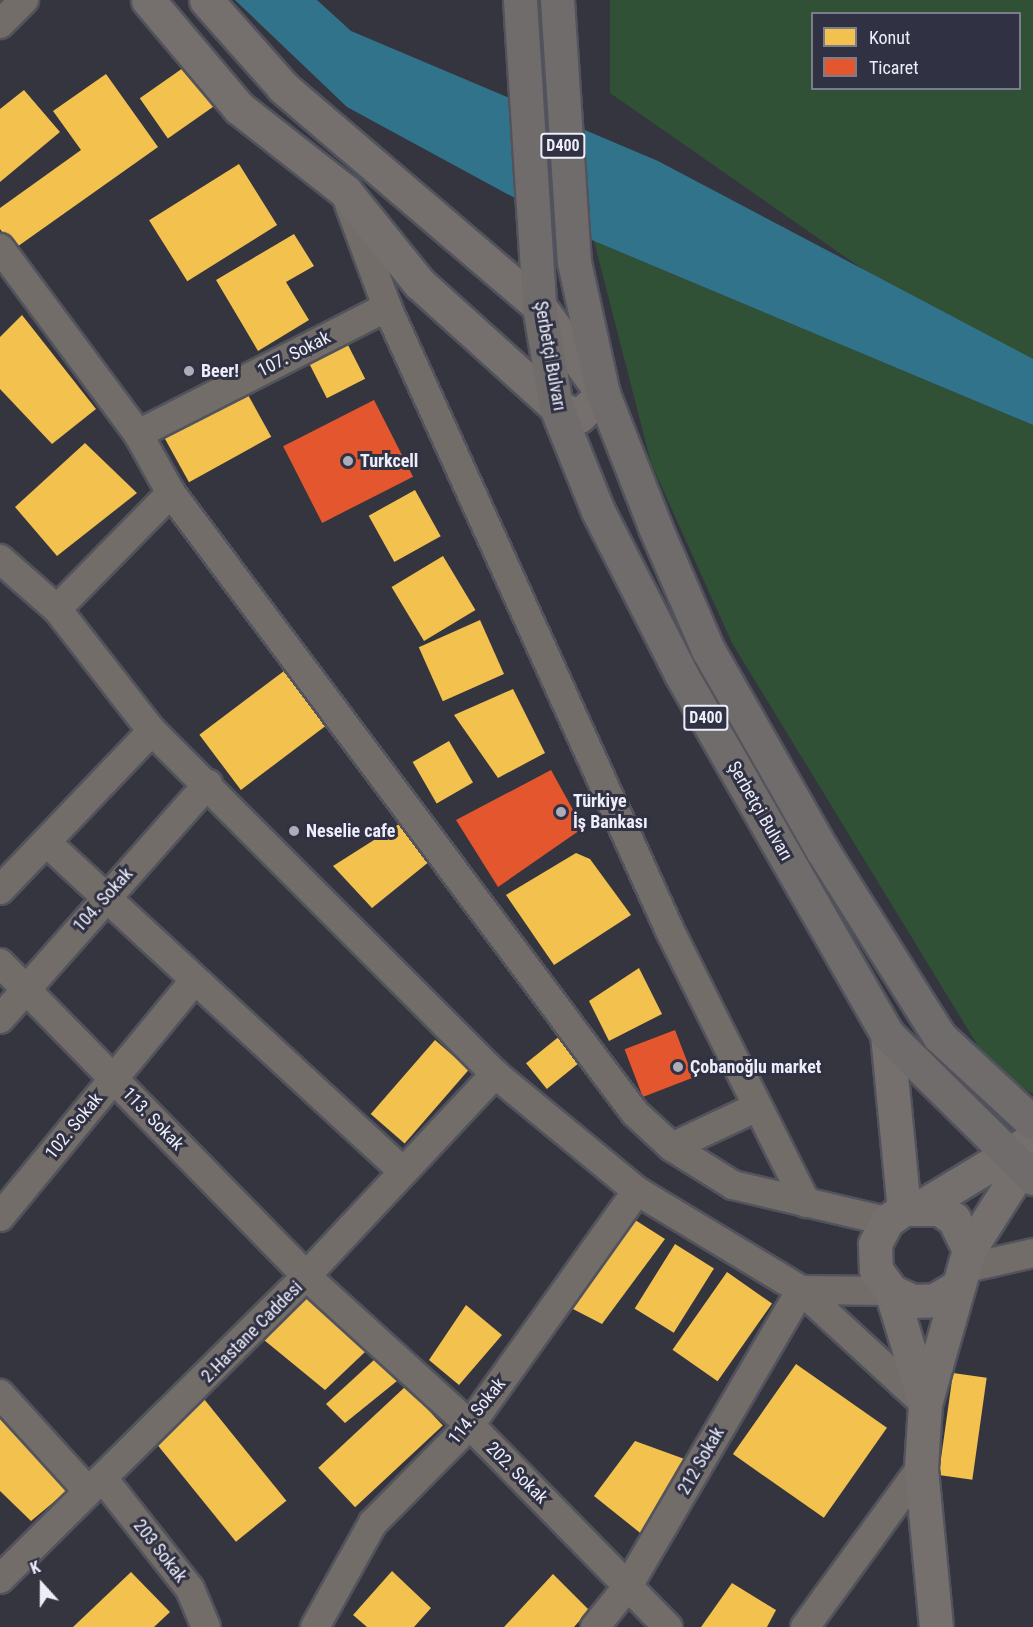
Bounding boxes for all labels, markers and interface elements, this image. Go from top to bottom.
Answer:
legend [811,12,1021,90]
text: Konut [869,27,910,48]
text: Ticaret [869,57,919,78]
road number: D400 [539,133,587,159]
street label: Şerbetçi Bulvarı [530,299,570,413]
street label: 107. Sokak [254,327,334,381]
place label: Beer! [201,360,239,382]
marker: Beer! [182,364,196,378]
place label: Turkcell [360,450,418,472]
marker: Turkcell [341,454,355,468]
road number: D400 [682,705,730,731]
street label: Şerbetçi Bulvarı [723,758,797,864]
place label: Türkiye İş Bankası [573,791,648,834]
marker: Türkiye İş Bankası [554,805,568,819]
place label: Neselie cafe [306,820,395,842]
marker: Neselie cafe [287,824,301,838]
street label: 104. Sokak [69,864,137,936]
place label: Çobanoğlu market [690,1056,821,1078]
marker: Çobanoğlu market [671,1060,685,1074]
street label: 113. Sokak [118,1083,188,1155]
street label: 102. Sokak [41,1089,107,1163]
street label: 2.Hastane Caddesi [197,1277,307,1387]
street label: 114. Sokak [444,1374,510,1448]
street label: 212 Sokak [673,1424,729,1498]
street label: 202. Sokak [482,1438,552,1508]
street label: 203 Sokak [129,1515,191,1587]
north arrow [12,1555,72,1615]
text: K [28,1557,43,1578]

